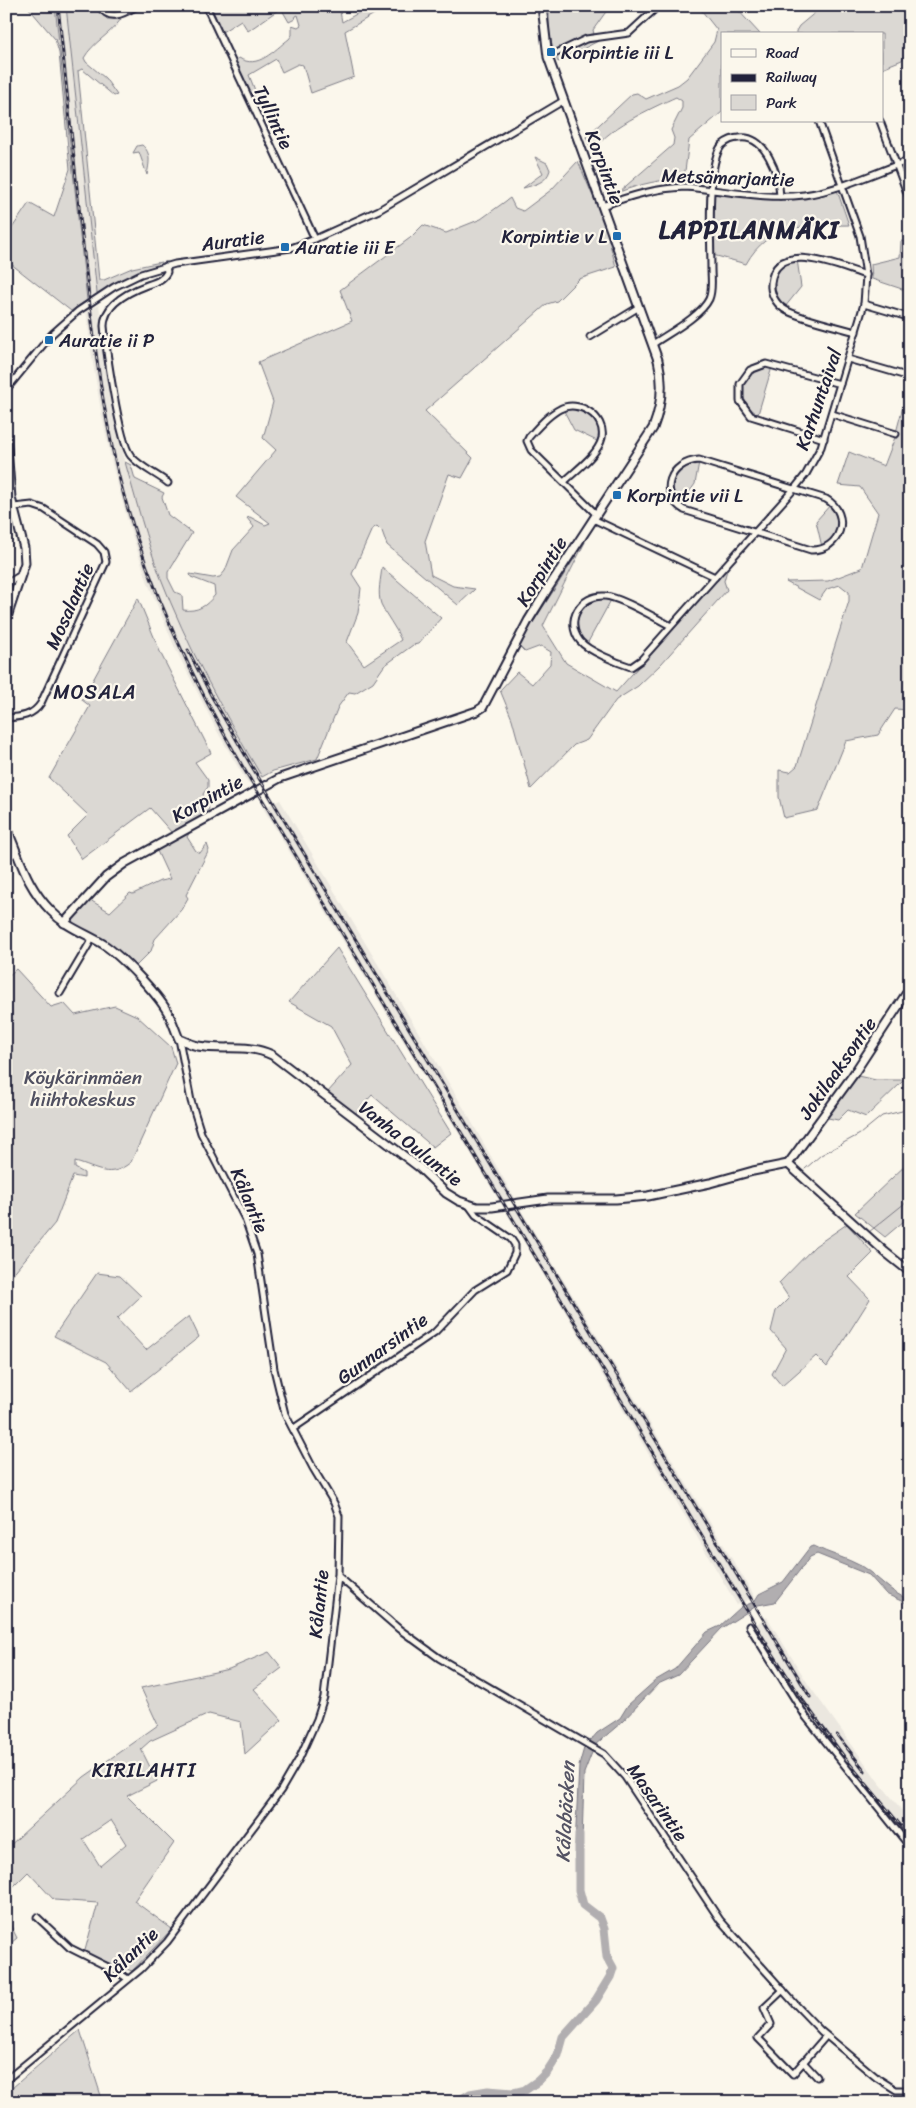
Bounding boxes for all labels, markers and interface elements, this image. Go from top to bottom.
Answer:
legend [721,32,884,122]
place label: Korpintie iii L [561,36,674,69]
text: Road [766,40,799,66]
marker: Korpintie iii L [545,46,557,58]
text: Railway [766,64,817,90]
street label: Tyllintie [244,80,303,155]
text: Park [766,90,797,116]
street label: Korpintie [576,125,633,210]
street label: Metsämarjantie [661,159,795,196]
district label: LAPPILANMÄKI [659,209,841,251]
street label: Auratie [199,220,267,261]
place label: Korpintie v L [502,220,607,253]
marker: Korpintie v L [611,230,623,242]
place label: Auratie iii E [294,231,396,264]
marker: Auratie iii E [279,241,291,253]
place label: Auratie ii P [58,324,155,357]
marker: Auratie ii P [43,334,55,346]
street label: Karhuntaival [786,343,852,455]
place label: Korpintie vii L [627,479,743,512]
marker: Korpintie vii L [611,489,623,501]
street label: Korpintie [507,529,576,613]
street label: Mosalantie [36,557,103,655]
district label: MOSALA [53,675,137,710]
street label: Korpintie [165,765,250,832]
street label: Jokilaaksontie [789,1010,885,1128]
park label: Köykärinmäen hiihtokeskus [24,1061,142,1116]
street label: Vanha Ouluntie [351,1092,470,1195]
street label: Kålantie [221,1162,278,1238]
street label: Gunnarsintie [329,1304,435,1393]
street label: Kålantie [299,1568,338,1640]
district label: KIRILAHTI [92,1753,196,1788]
street label: Masarintie [618,1756,697,1849]
water label: Kålabäcken [545,1759,586,1863]
street label: Kålantie [94,1919,166,1990]

